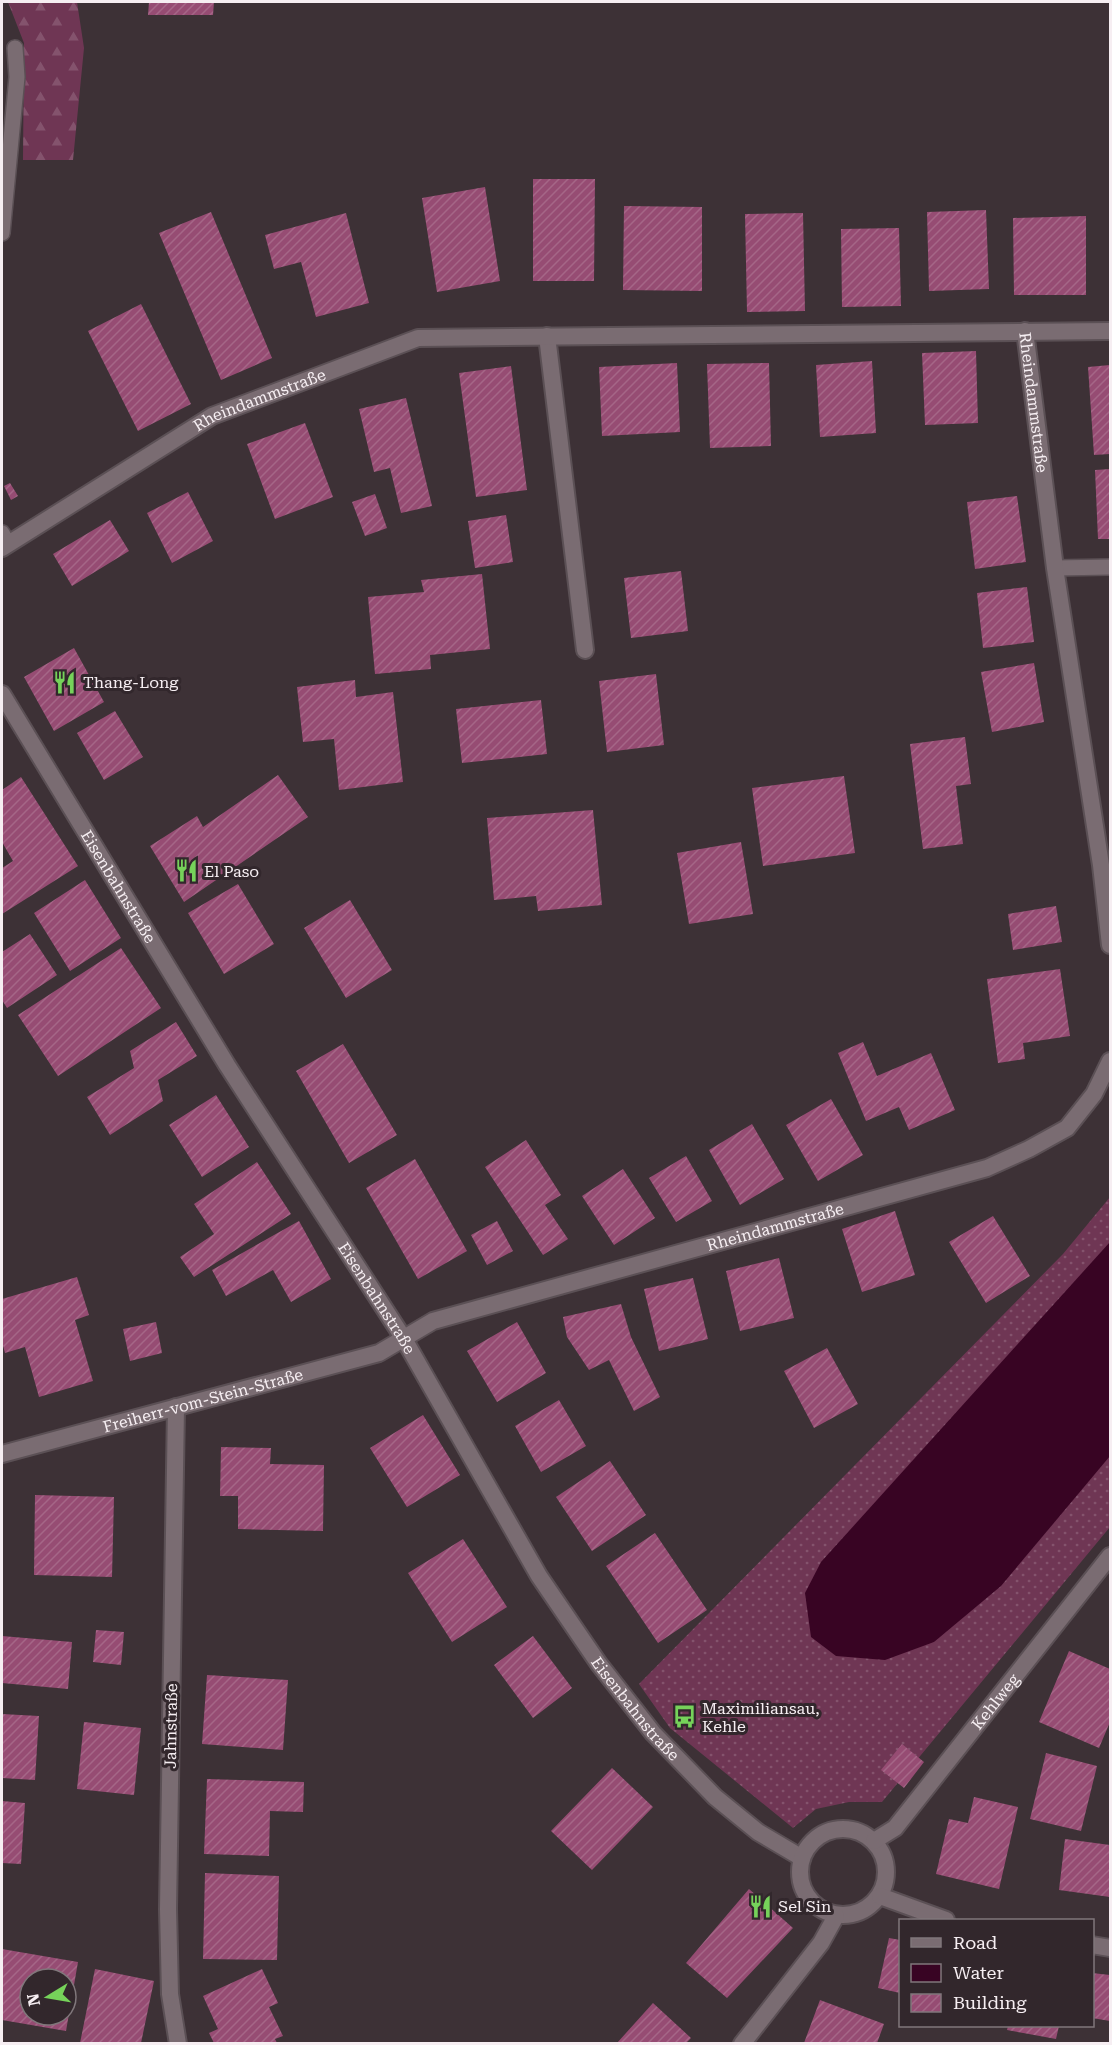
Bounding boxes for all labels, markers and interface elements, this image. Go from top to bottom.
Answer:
street label: Rheindammstraße [1016,331,1052,474]
street label: Rheindammstraße [189,364,328,435]
restaurant icon: Thang-Long [52,669,78,695]
place label: Thang-Long [83,673,179,692]
street label: Eisenbahnstraße [77,826,160,947]
restaurant icon: El Paso [173,858,199,884]
place label: El Paso [204,862,259,881]
street label: Rheindammstraße [704,1198,846,1254]
street label: Eisenbahnstraße [334,1238,420,1357]
street label: Freiherr-vom-Stein-Straße [101,1364,305,1436]
street label: Eisenbahnstraße [587,1653,684,1765]
street label: Kehlweg [967,1669,1023,1733]
street label: Jahnstraße [161,1683,181,1769]
place label: Maximiliansau, Kehle [702,1699,820,1736]
bus stop icon: Maximiliansau, Kehle [671,1704,697,1730]
restaurant icon: Sel Sin [747,1893,773,1919]
place label: Sel Sin [778,1897,831,1916]
legend [899,1919,1094,2027]
text: Road [953,1932,998,1953]
text: Water [953,1962,1004,1983]
north arrow [18,1967,78,2027]
text: N [23,1992,44,2008]
text: Building [953,1992,1027,2013]

